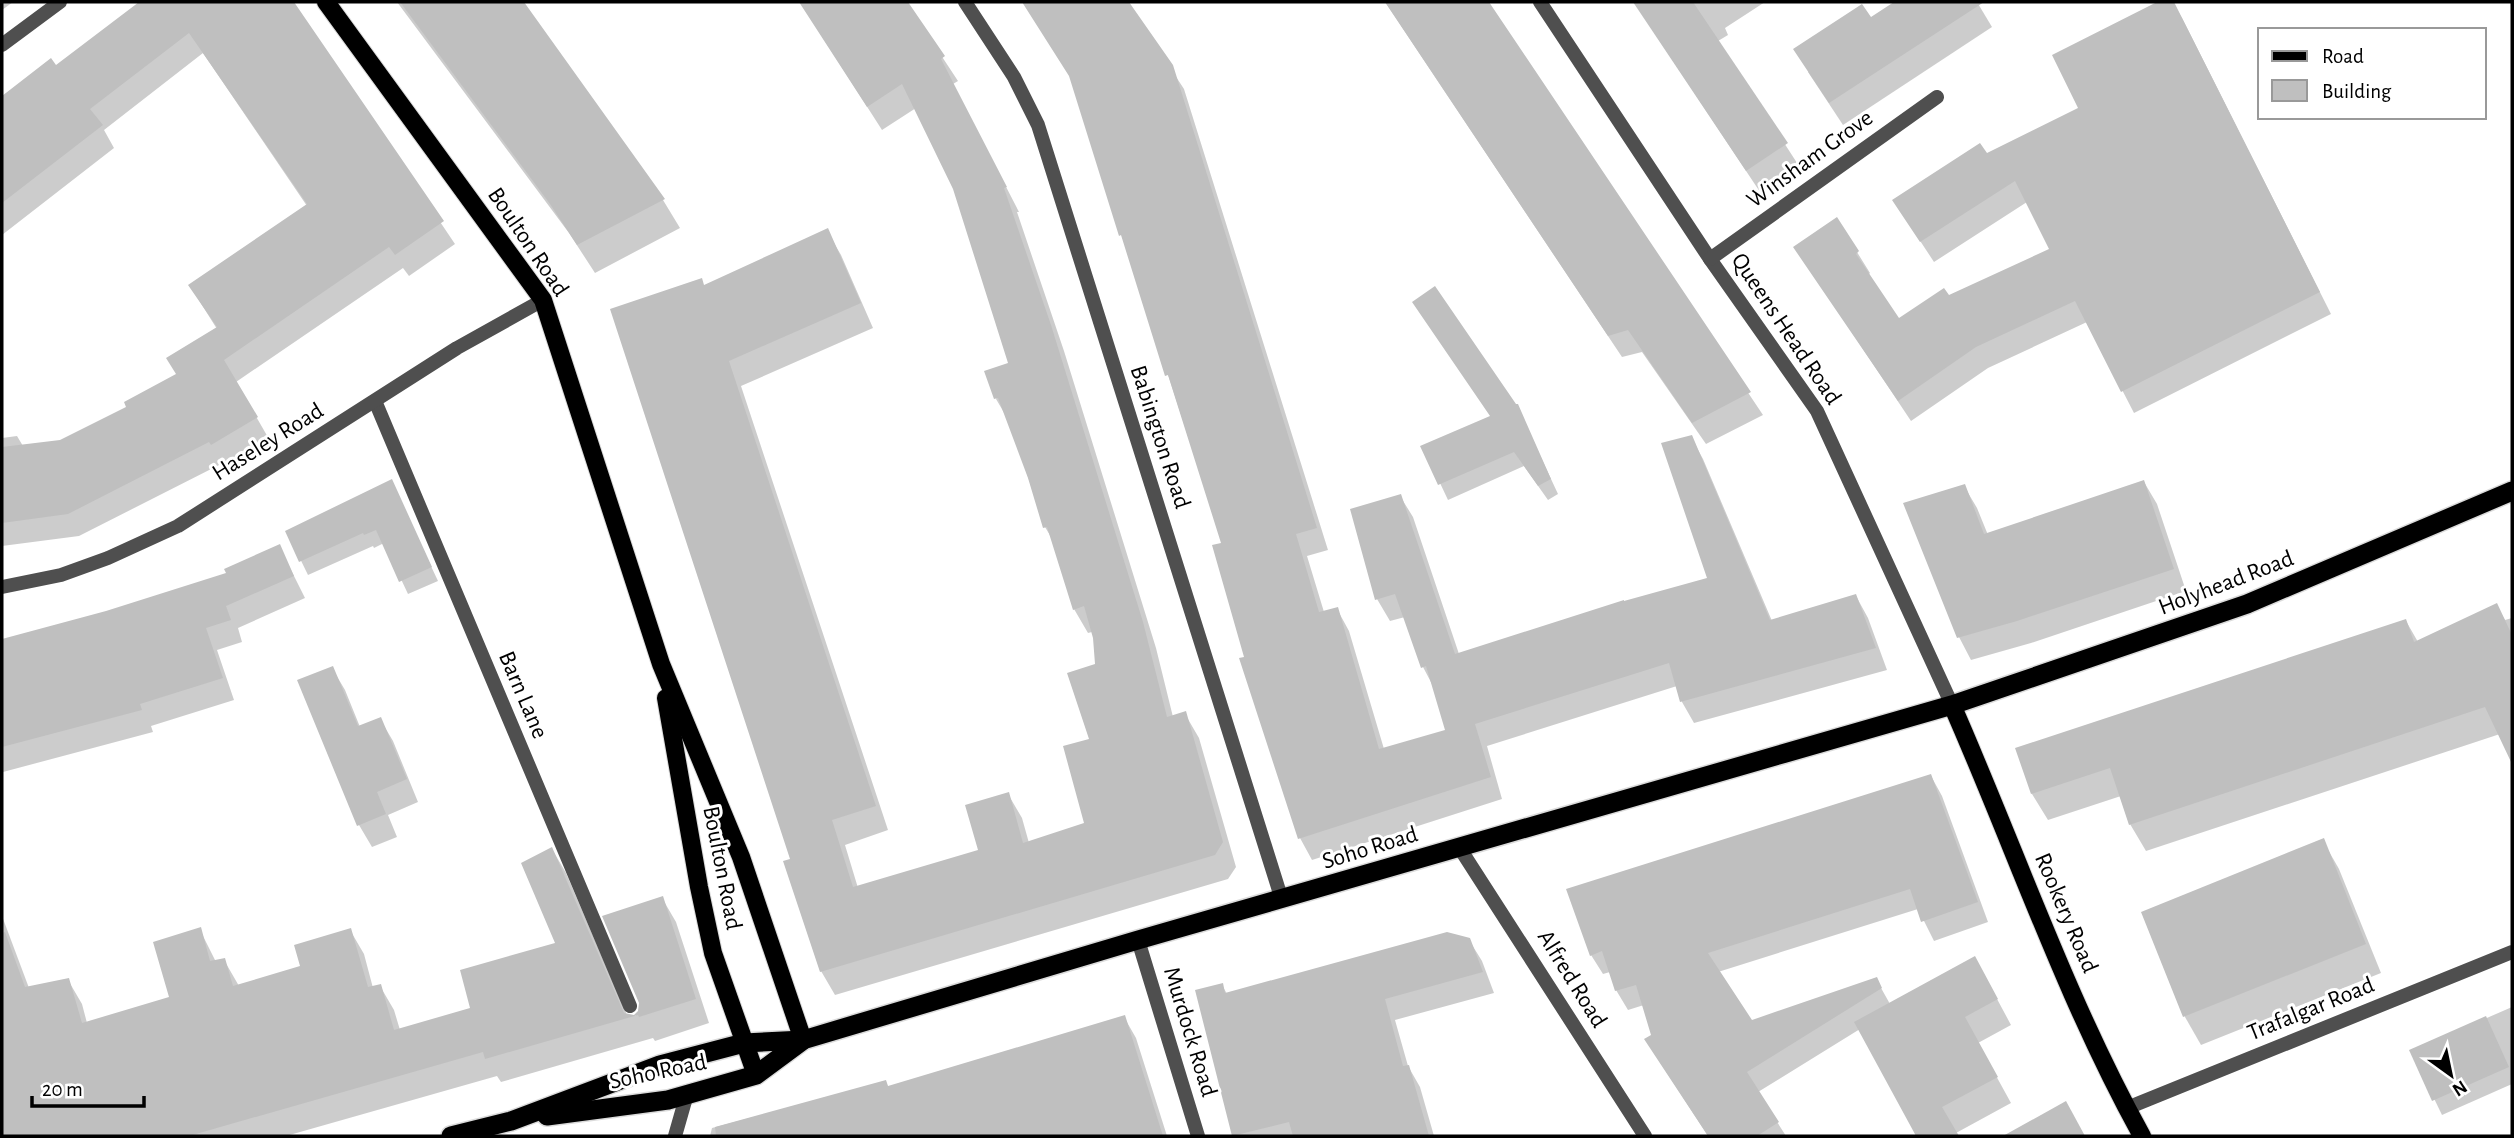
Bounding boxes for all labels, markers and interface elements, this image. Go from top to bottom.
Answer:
legend [2258,28,2486,119]
text: Road [2322,46,2364,67]
text: Building [2322,81,2392,102]
street label: Winsham Grove [1743,106,1877,212]
street label: Boulton Road [483,183,573,301]
street label: Queens Head Road [1727,249,1845,409]
street label: Babington Road [1126,362,1194,512]
street label: Haseley Road [208,398,328,486]
street label: Holyhead Road [2155,546,2297,620]
street label: Barn Lane [494,648,552,742]
street label: Boulton Road [698,804,746,932]
street label: Soho Road [1319,822,1421,874]
street label: Rookery Road [2030,850,2102,976]
street label: Alfred Road [1533,926,1611,1032]
street label: Murdock Road [1159,964,1221,1100]
street label: Trafalgar Road [2244,973,2378,1045]
north arrow [2416,1040,2486,1110]
street label: Soho Road [607,1050,709,1094]
scale bar [32,1064,144,1108]
text: N [2449,1076,2470,1100]
text: 20 m [42,1079,83,1100]

